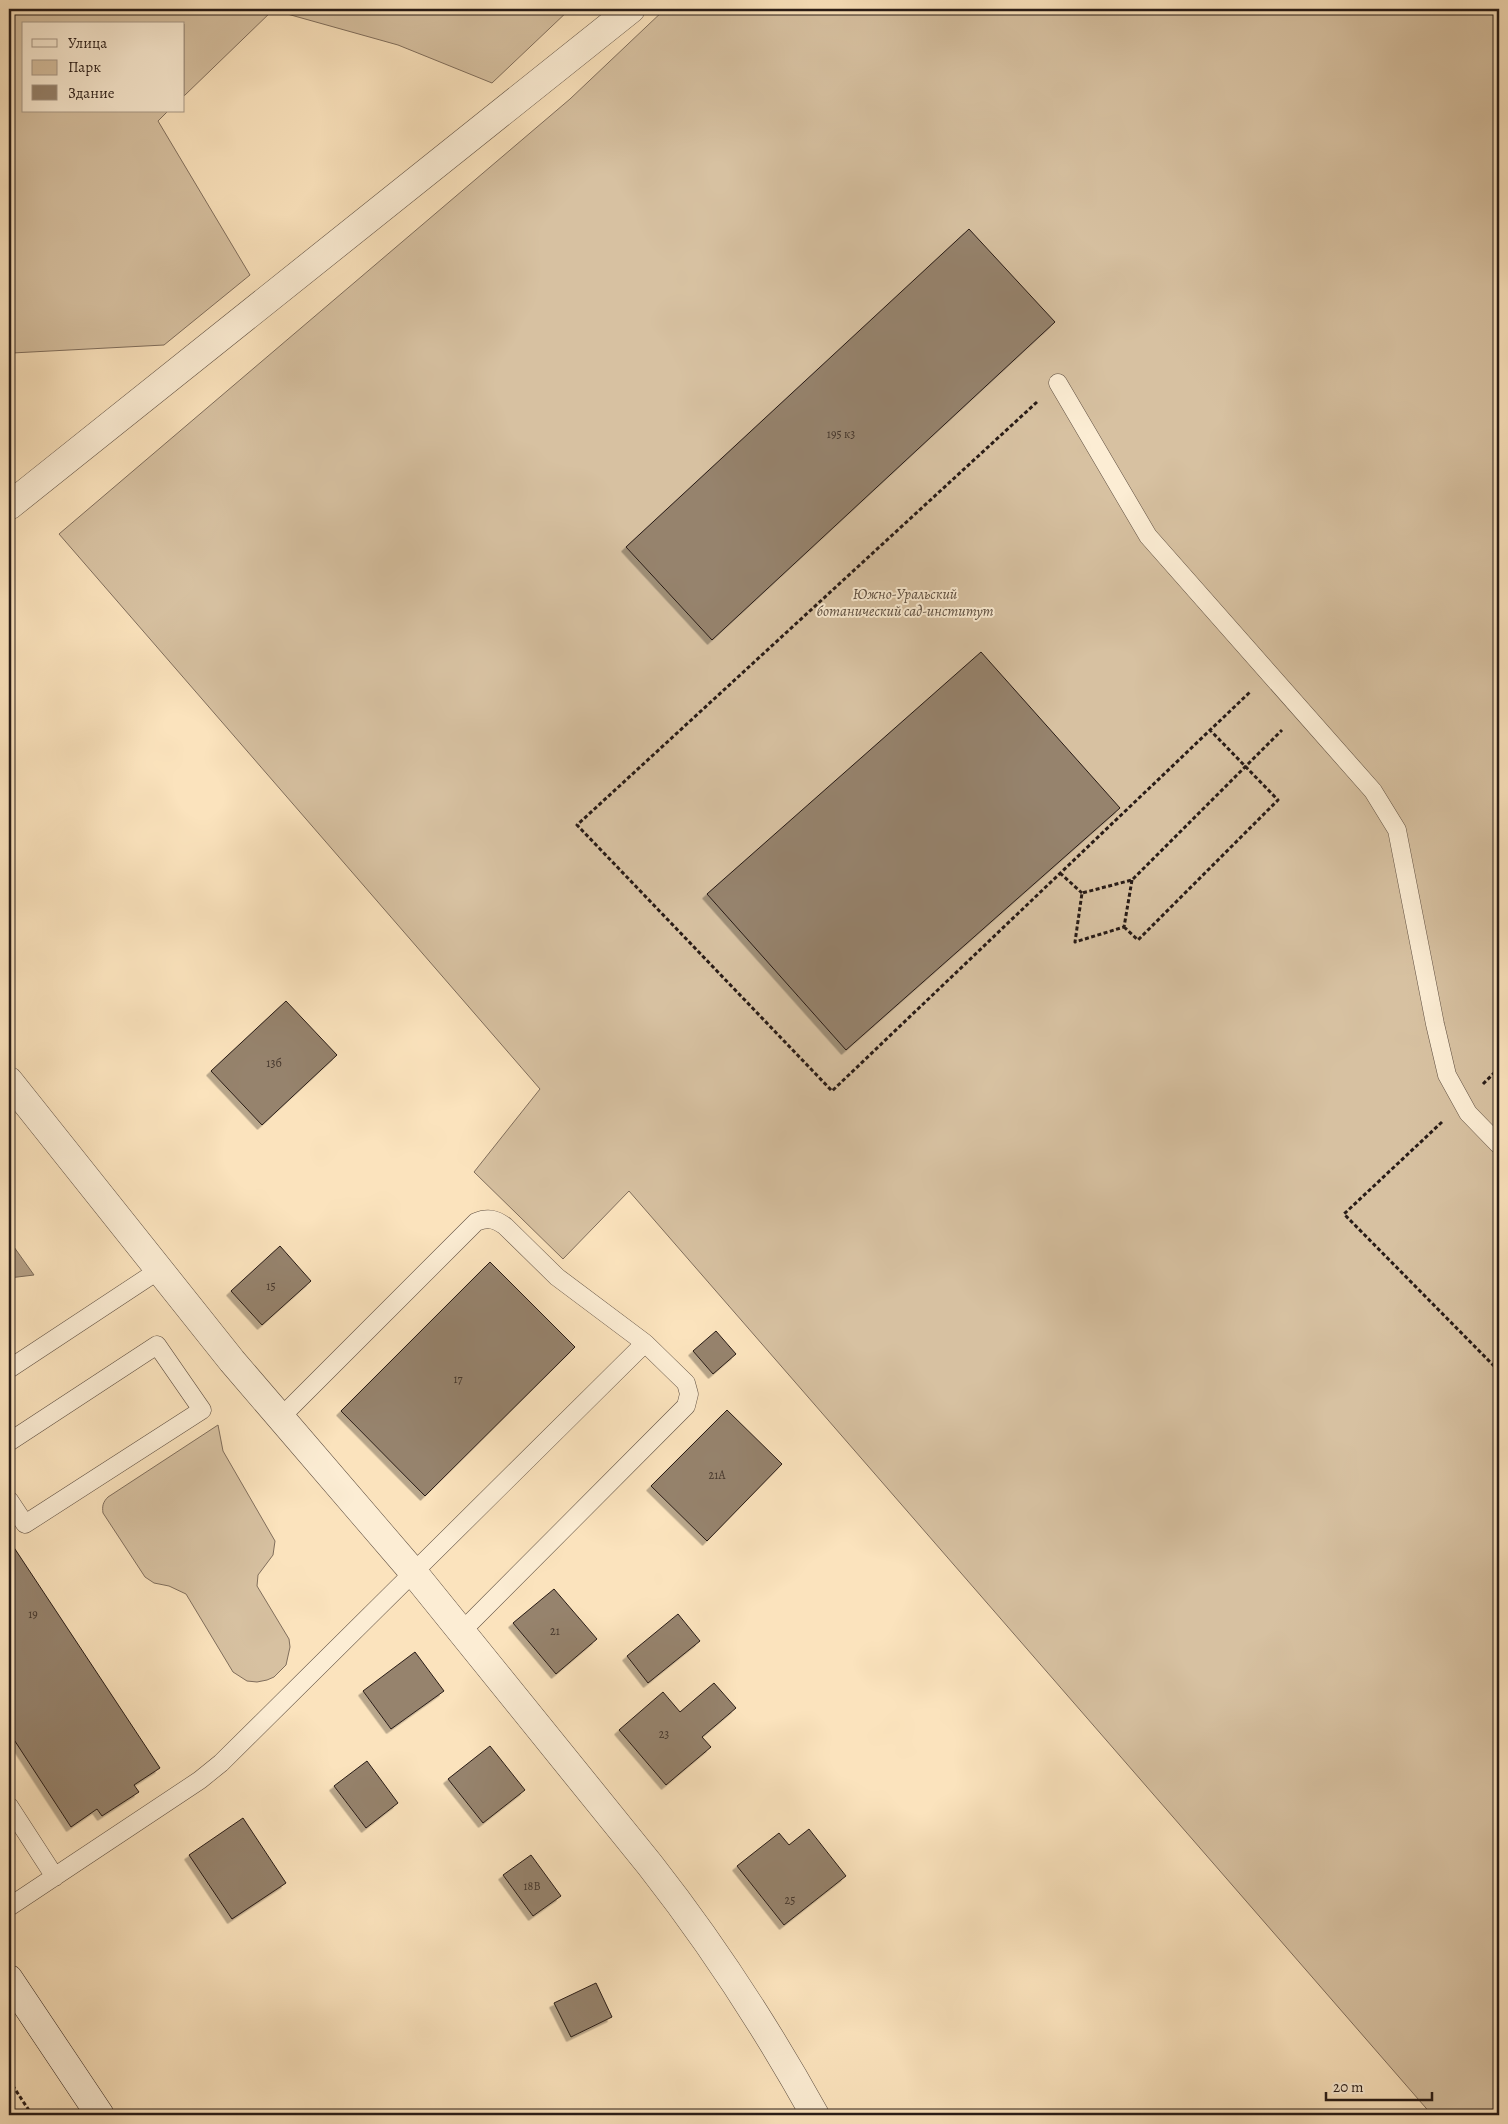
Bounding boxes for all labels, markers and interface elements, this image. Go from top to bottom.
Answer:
legend [22,22,185,112]
text: Улица [68,33,107,53]
text: Парк [68,57,101,77]
text: Здание [68,83,115,103]
house number: 195 к3 [827,426,855,442]
park label: Южно-Уральский ботанический сад-институт [816,584,994,621]
house number: 13б [266,1055,282,1071]
house number: 15 [266,1278,276,1294]
house number: 17 [453,1371,464,1387]
house number: 21А [709,1467,726,1483]
house number: 19 [28,1606,38,1622]
house number: 21 [550,1623,560,1639]
house number: 23 [659,1726,669,1742]
house number: 18В [523,1878,541,1894]
house number: 25 [785,1892,795,1908]
scale bar [1326,2069,1432,2101]
text: 20 m [1333,2077,1364,2097]

